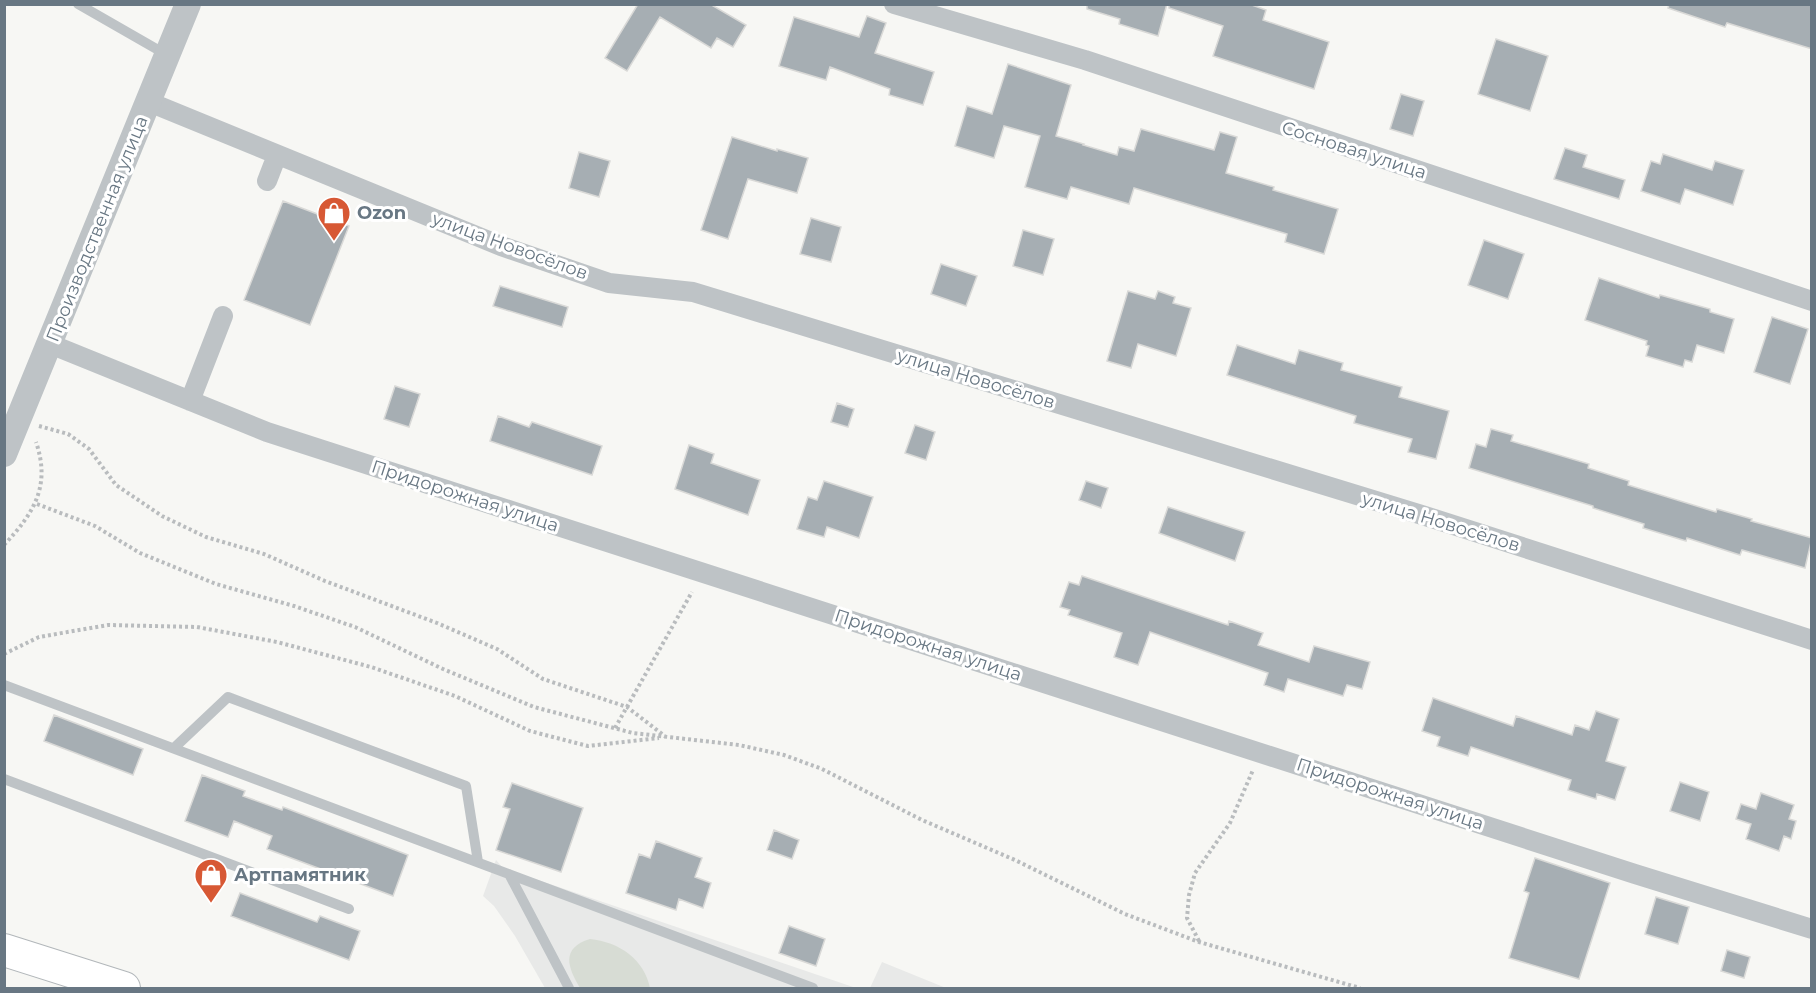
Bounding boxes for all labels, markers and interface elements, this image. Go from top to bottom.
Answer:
street label: Производственная улица [41,113,153,345]
street label: Сосновая улица [1279,116,1429,184]
shop icon: Ozon [316,195,352,242]
place label: Ozon [357,202,406,224]
street label: улица Новосёлов [428,207,591,284]
street label: улица Новосёлов [893,344,1058,414]
street label: Придорожная улица [369,455,561,537]
street label: улица Новосёлов [1358,487,1523,557]
street label: Придорожная улица [832,604,1024,686]
street label: Придорожная улица [1294,753,1486,835]
shop icon: Артпамятник [193,857,229,904]
place label: Артпамятник [234,864,366,886]

